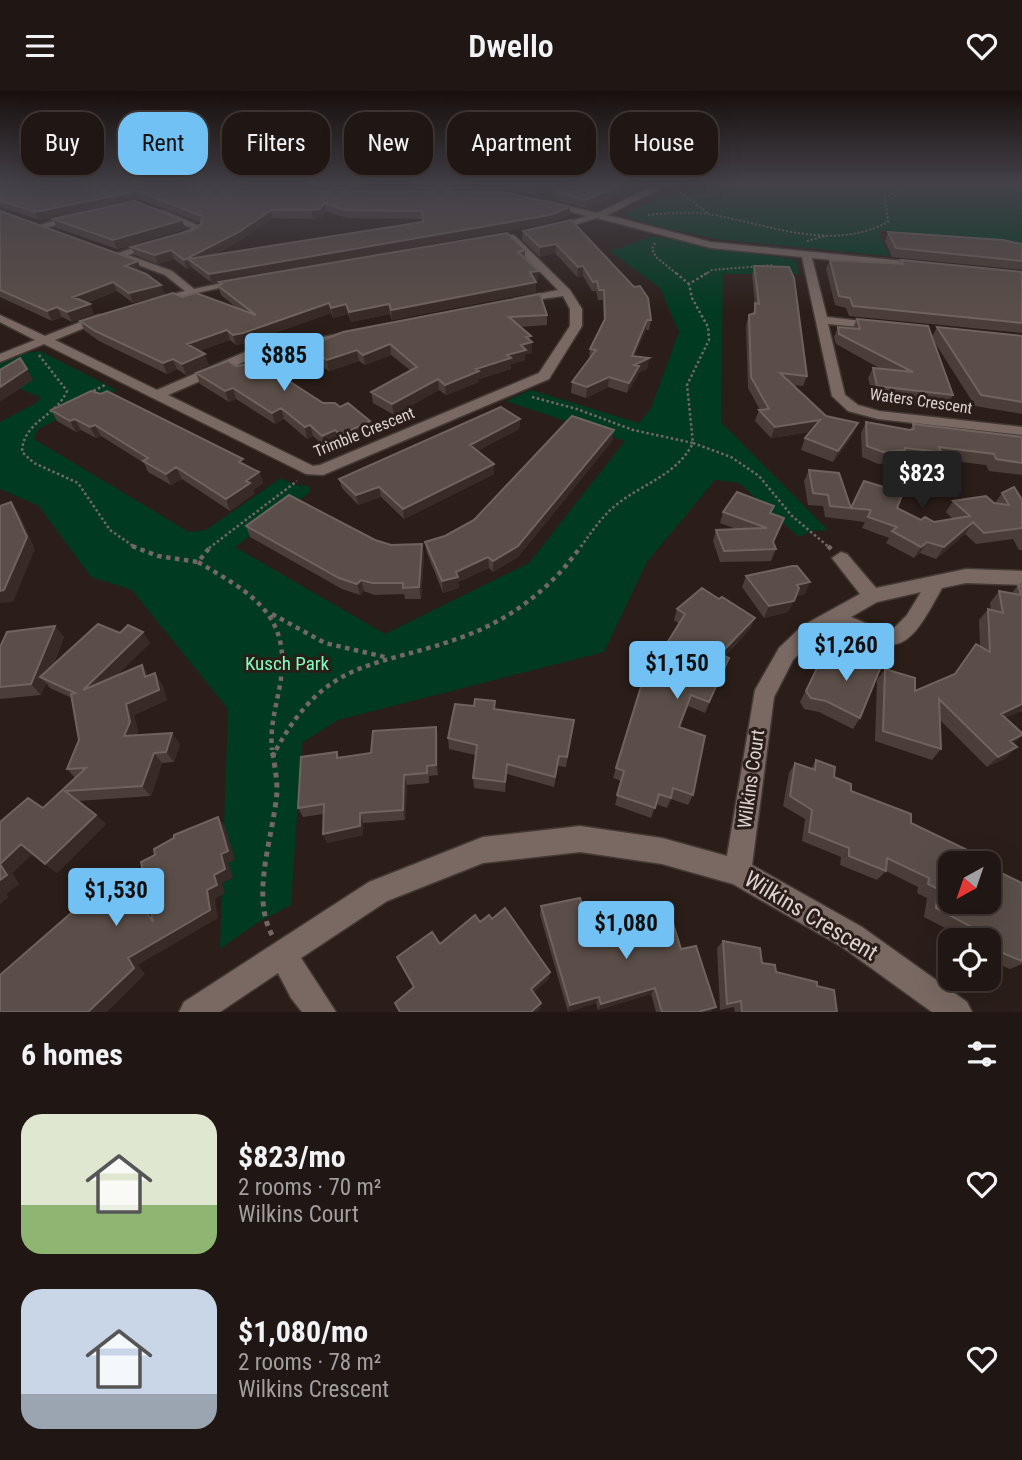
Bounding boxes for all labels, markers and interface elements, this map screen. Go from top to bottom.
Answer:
icon: menu [21,27,59,65]
text: Dwello [468,27,554,65]
icon: heart [963,27,1001,65]
chip: Buy [21,112,104,175]
chip: Rent [118,112,208,175]
chip: Filters [222,112,330,175]
chip: New [344,112,433,175]
chip: Apartment [447,112,596,175]
chip: House [610,112,718,175]
pin: $885 [243,334,325,393]
text: $885 [261,342,307,369]
street label: Waters Crescent [868,384,974,418]
street label: Trimble Crescent [311,403,417,461]
pin: $823 [881,451,963,511]
text: $823 [899,460,945,487]
pin: $1,260 [789,623,903,683]
text: $1,260 [814,632,878,659]
pin: $1,150 [620,641,734,701]
text: $1,150 [645,650,709,677]
park label: Kusch Park [245,652,330,675]
street label: Wilkins Court [733,728,769,830]
north arrow [938,851,1001,913]
map controls [938,851,1001,991]
street label: Wilkins Crescent [739,866,883,966]
pin: $1,530 [59,869,173,928]
text: $1,530 [84,877,148,904]
pin: $1,080 [569,901,683,961]
text: $1,080 [594,910,658,937]
button: locate [938,928,1001,991]
icon: filters [963,1035,1001,1073]
text: 6 homes [21,1037,123,1072]
text: $823/mo [238,1139,346,1174]
icon: home [77,1142,161,1226]
icon: heart [963,1165,1001,1203]
text: 2 rooms · 70 m² [238,1174,381,1201]
text: Wilkins Court [238,1201,359,1228]
text: $1,080/mo [238,1314,368,1349]
icon: home [77,1317,161,1401]
icon: heart [963,1340,1001,1378]
text: 2 rooms · 78 m² [238,1349,381,1376]
text: Wilkins Crescent [238,1376,389,1403]

